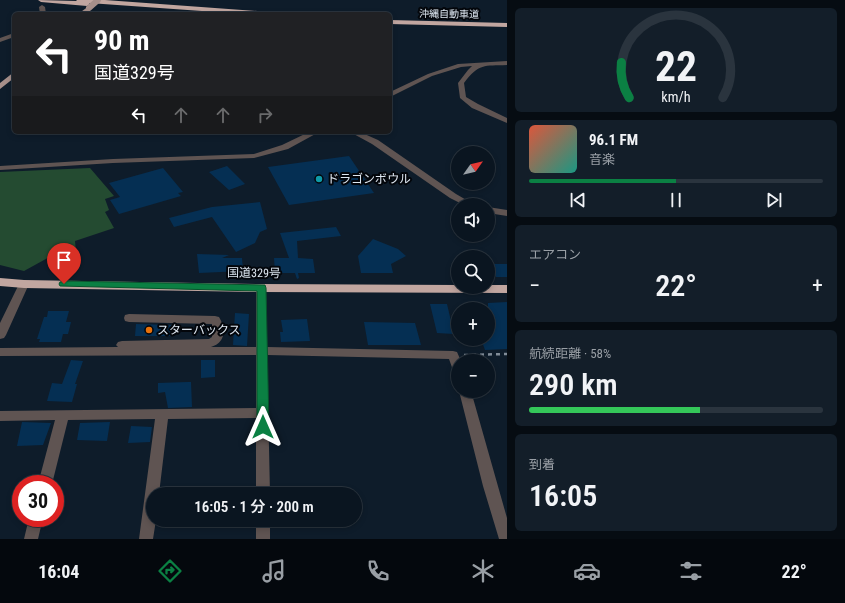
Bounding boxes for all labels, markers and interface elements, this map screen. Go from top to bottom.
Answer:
street label: 沖縄自動車道 [419,8,479,20]
text: 90 m [94,24,150,57]
icon: left [28,28,80,80]
text: 22 [655,42,697,91]
text: 国道329号 [94,62,175,83]
text: km/h [661,89,691,105]
icon: left [128,104,150,126]
icon: ahead [170,104,192,126]
icon: ahead [212,104,234,126]
icon: right [254,104,276,126]
text: 96.1 FM [589,131,638,149]
north arrow [451,146,495,190]
map controls [451,146,495,398]
text: 音楽 [589,152,615,167]
place label: ドラゴンボウル [327,172,411,186]
marker: ドラゴンボウル [314,174,324,184]
icon: previous [567,189,589,211]
icon: pause [665,189,687,211]
icon: next [763,189,785,211]
button: sound [451,198,495,242]
pin [47,243,81,284]
text: エアコン [529,247,581,262]
icon: arrive [53,249,75,271]
button: search [451,250,495,294]
street label: 国道329号 [227,266,281,280]
text: 22° [655,268,697,303]
text: − [529,273,540,298]
text: + [812,273,823,298]
button: + [451,302,495,346]
place label: スターバックス [157,323,241,337]
marker: スターバックス [144,325,154,335]
text: 航続距離 · 58% [529,346,611,361]
button: − [451,354,495,398]
text: 290 km [529,367,618,402]
position arrow [242,406,284,448]
text: 到着 [529,457,555,472]
speed limit sign: 30 [12,475,64,527]
text: 16:05 [529,478,597,513]
text: 16:05 · 1 分 · 200 m [194,498,314,516]
icon: directions [156,557,184,585]
icon: music [260,557,288,585]
icon: phone [364,557,392,585]
icon: climate [469,557,497,585]
icon: car [573,557,601,585]
icon: filters [677,557,705,585]
text: 16:04 [38,561,79,582]
text: 22° [782,561,807,582]

